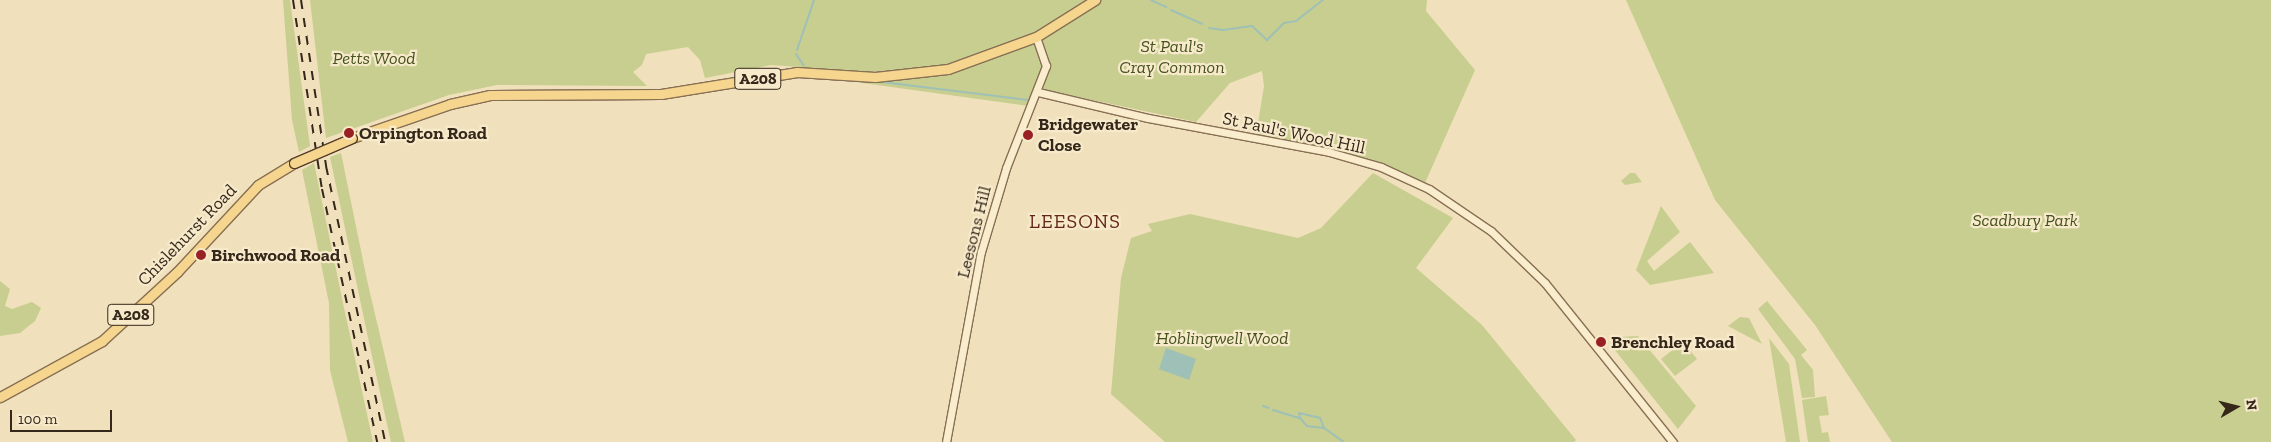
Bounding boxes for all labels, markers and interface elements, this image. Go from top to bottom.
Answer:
park label: St Paul's Cray Common [1119,36,1225,78]
park label: Petts Wood [332,47,416,69]
road number: A208 [734,66,782,92]
street label: St Paul's Wood Hill [1220,107,1368,159]
place label: Bridgewater Close [1038,114,1138,156]
place label: Orpington Road [359,122,487,144]
marker: Orpington Road [343,127,355,139]
marker: Bridgewater Close [1022,129,1034,141]
street label: Chislehurst Road [133,180,241,290]
street label: Leesons Hill [952,184,996,280]
district label: LEESONS [1028,209,1122,233]
park label: Scadbury Park [1972,209,2078,231]
place label: Birchwood Road [211,244,340,266]
marker: Birchwood Road [195,249,207,261]
road number: A208 [107,302,155,328]
park label: Hoblingwell Wood [1155,327,1289,349]
place label: Brenchley Road [1611,331,1735,353]
marker: Brenchley Road [1595,336,1607,348]
north arrow [2211,382,2261,432]
text: N [2242,398,2261,411]
scale bar [12,400,115,432]
text: 100 m [18,410,57,428]

